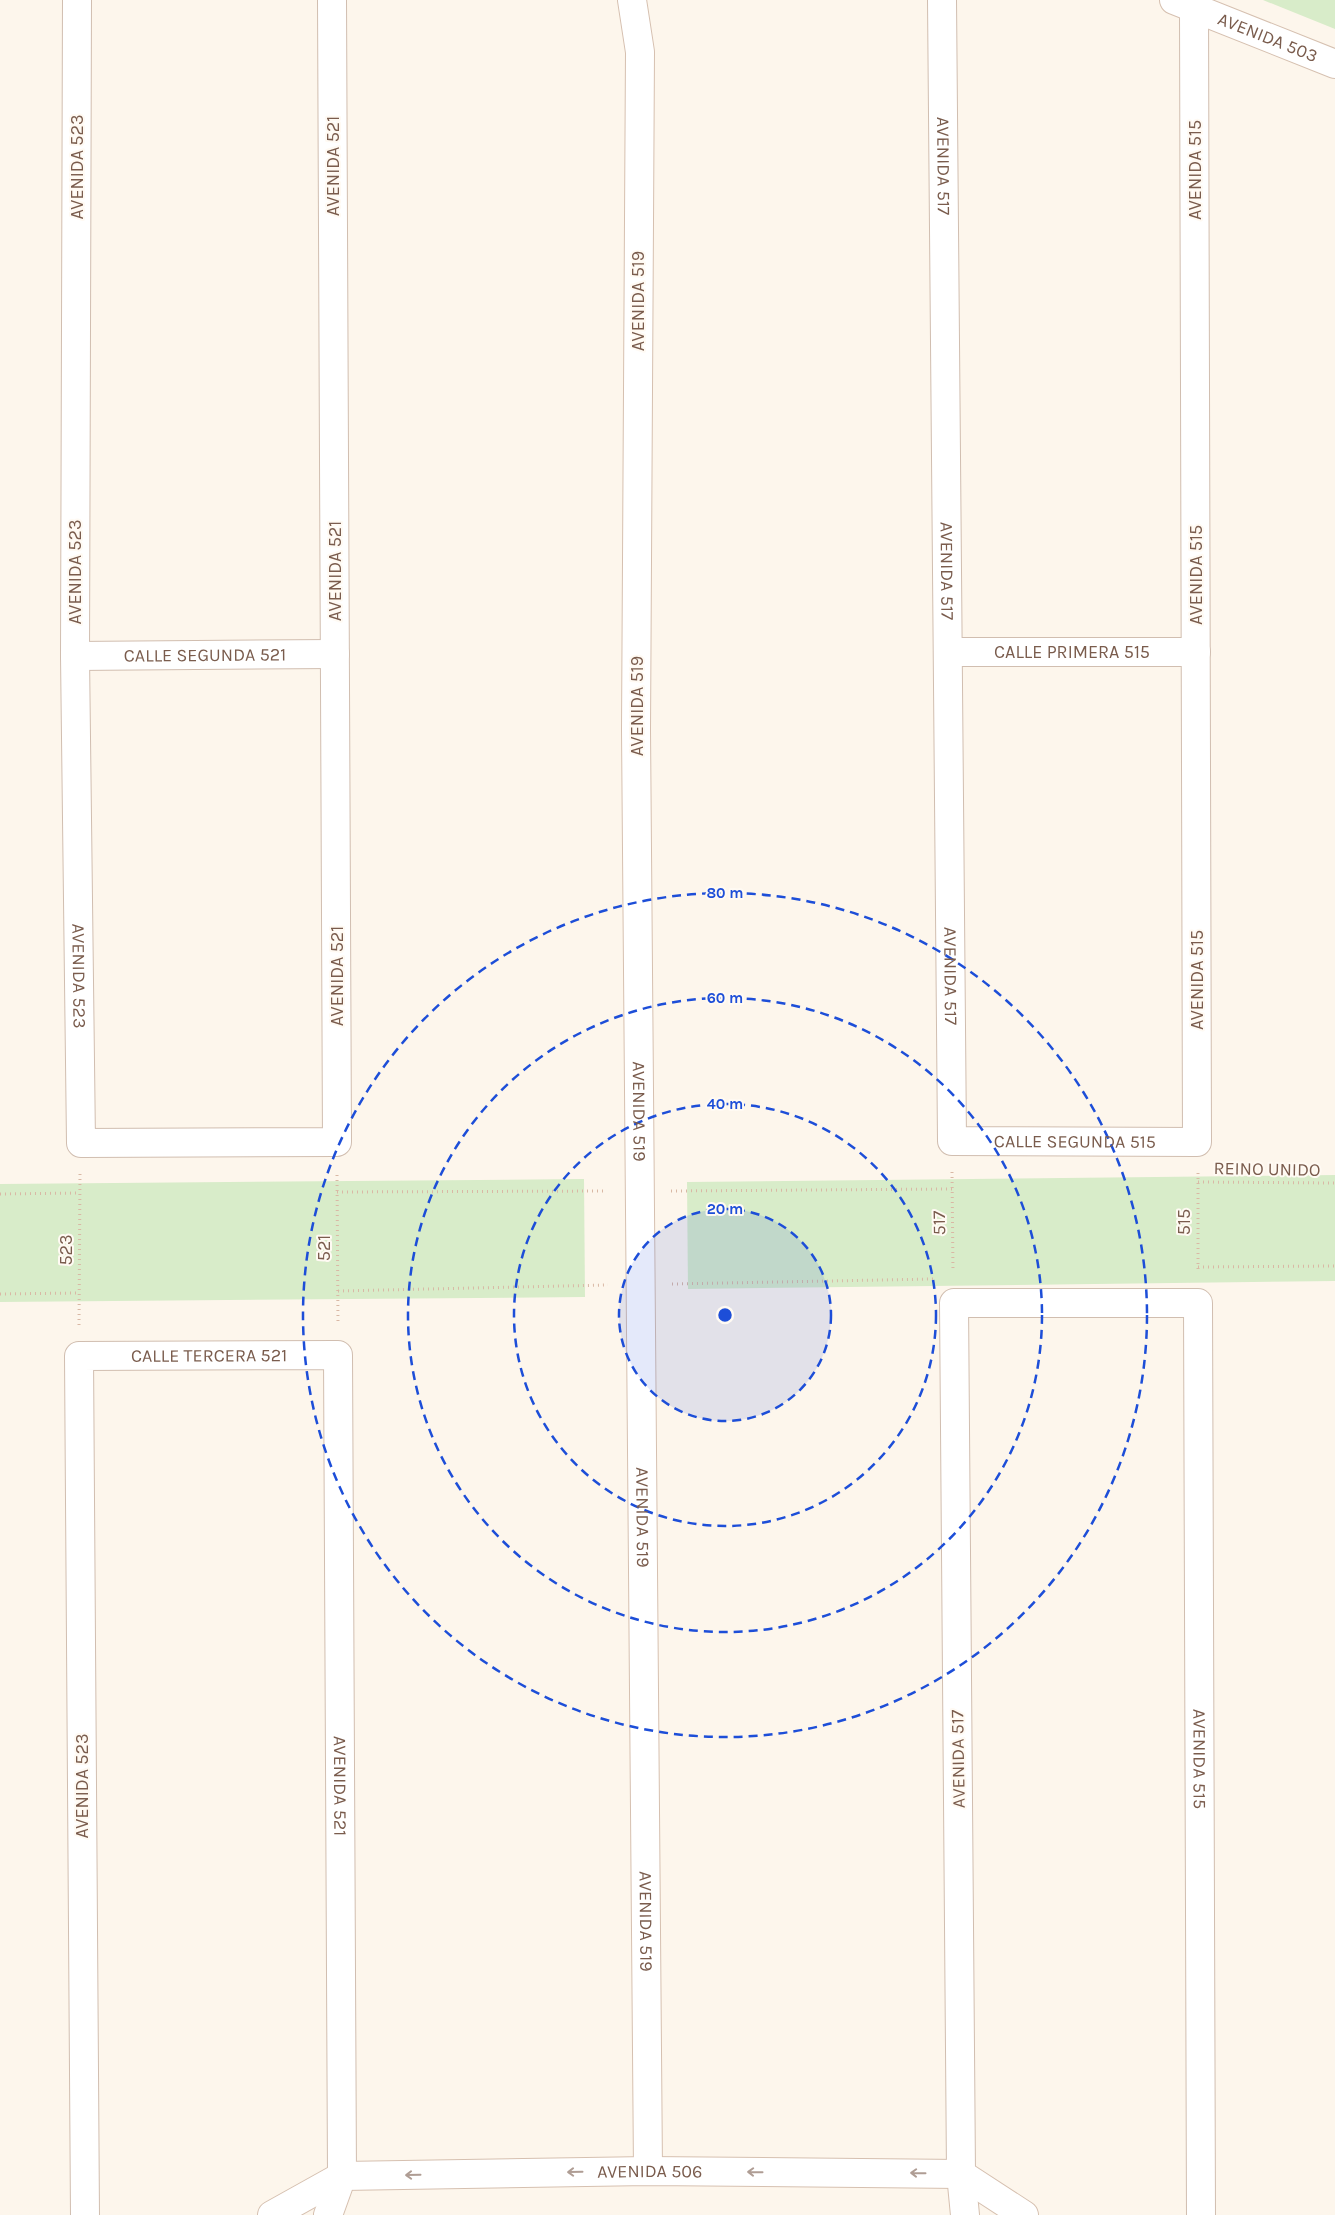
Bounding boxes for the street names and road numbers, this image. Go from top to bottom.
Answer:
street label: AVENIDA 503 [1215,8,1321,67]
street label: AVENIDA 523 [66,114,88,220]
street label: AVENIDA 521 [322,116,344,216]
street label: AVENIDA 517 [932,117,955,216]
street label: AVENIDA 515 [1184,120,1206,220]
street label: AVENIDA 519 [627,251,649,351]
street label: AVENIDA 523 [64,519,86,625]
street label: AVENIDA 521 [324,521,346,621]
street label: AVENIDA 517 [936,522,958,621]
street label: AVENIDA 515 [1185,525,1207,625]
street label: CALLE PRIMERA 515 [994,641,1150,663]
street label: CALLE SEGUNDA 521 [124,643,286,667]
street label: AVENIDA 519 [626,656,648,756]
street label: AVENIDA 523 [67,923,91,1029]
street label: AVENIDA 521 [326,926,348,1026]
street label: AVENIDA 517 [939,927,962,1026]
street label: AVENIDA 515 [1186,930,1208,1030]
street label: AVENIDA 519 [628,1061,651,1162]
street label: CALLE SEGUNDA 515 [994,1130,1156,1153]
street label: REINO UNIDO [1213,1157,1321,1181]
street label: 515 [1173,1209,1195,1235]
street label: 517 [928,1210,950,1235]
street label: 523 [55,1234,77,1266]
street label: 521 [313,1235,335,1261]
street label: CALLE TERCERA 521 [131,1344,287,1367]
street label: AVENIDA 519 [631,1467,654,1568]
street label: AVENIDA 517 [946,1709,970,1808]
street label: AVENIDA 515 [1188,1709,1211,1809]
street label: AVENIDA 523 [71,1733,93,1839]
street label: AVENIDA 521 [329,1736,351,1836]
street label: AVENIDA 519 [635,1871,657,1972]
street label: AVENIDA 506 [597,2160,703,2183]

